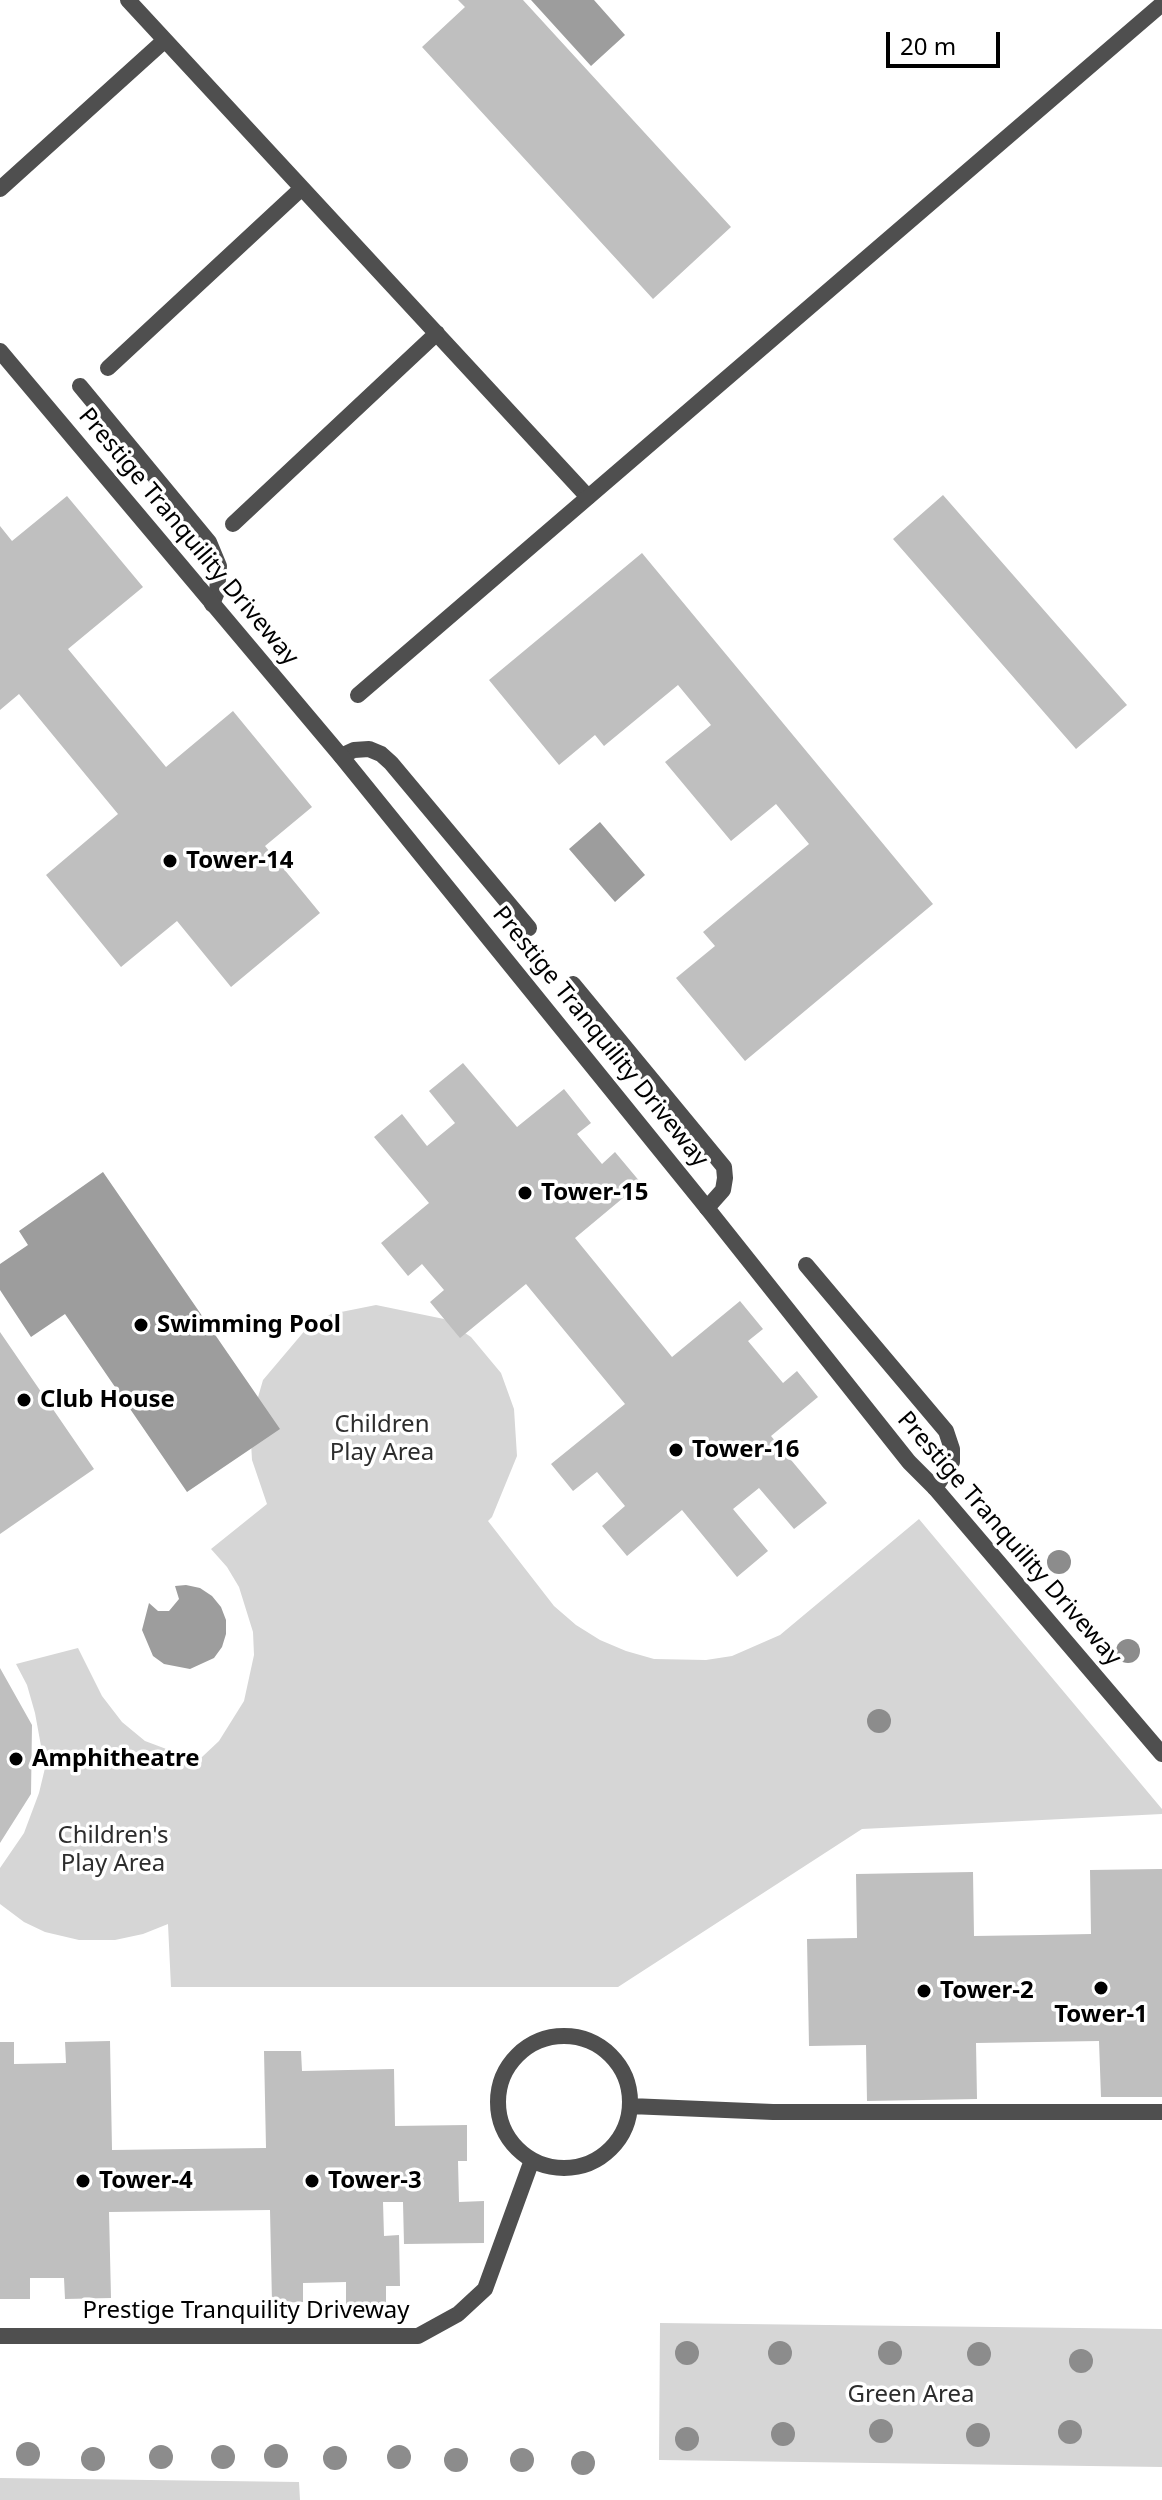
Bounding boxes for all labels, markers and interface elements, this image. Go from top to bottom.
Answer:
scale bar [890,16,1004,66]
text: 20 m [900,29,956,62]
street label: Prestige Tranquility Driveway [72,402,304,672]
place label: Tower-14 [186,847,293,875]
marker: Tower-14 [161,852,179,870]
street label: Prestige Tranquility Driveway [486,901,714,1173]
place label: Tower-15 [541,1179,648,1207]
marker: Tower-15 [516,1184,534,1202]
place label: Swimming Pool [157,1311,341,1339]
marker: Swimming Pool [132,1316,150,1334]
place label: Club House [40,1386,175,1414]
marker: Club House [15,1391,33,1409]
street label: Prestige Tranquility Driveway [891,1406,1127,1672]
park label: Children Play Area [330,1411,434,1467]
place label: Tower-16 [692,1436,799,1464]
marker: Tower-16 [667,1441,685,1459]
place label: Amphitheatre [32,1745,200,1773]
marker: Amphitheatre [7,1750,25,1768]
park label: Children's Play Area [58,1822,168,1878]
place label: Tower-2 [940,1977,1034,2005]
marker: Tower-1 [1092,1979,1110,1997]
marker: Tower-2 [915,1982,933,2000]
place label: Tower-1 [1054,2001,1148,2029]
place label: Tower-4 [99,2167,193,2195]
place label: Tower-3 [328,2167,422,2195]
marker: Tower-4 [74,2172,92,2190]
marker: Tower-3 [303,2172,321,2190]
street label: Prestige Tranquility Driveway [83,2297,409,2325]
park label: Green Area [848,2381,974,2409]

